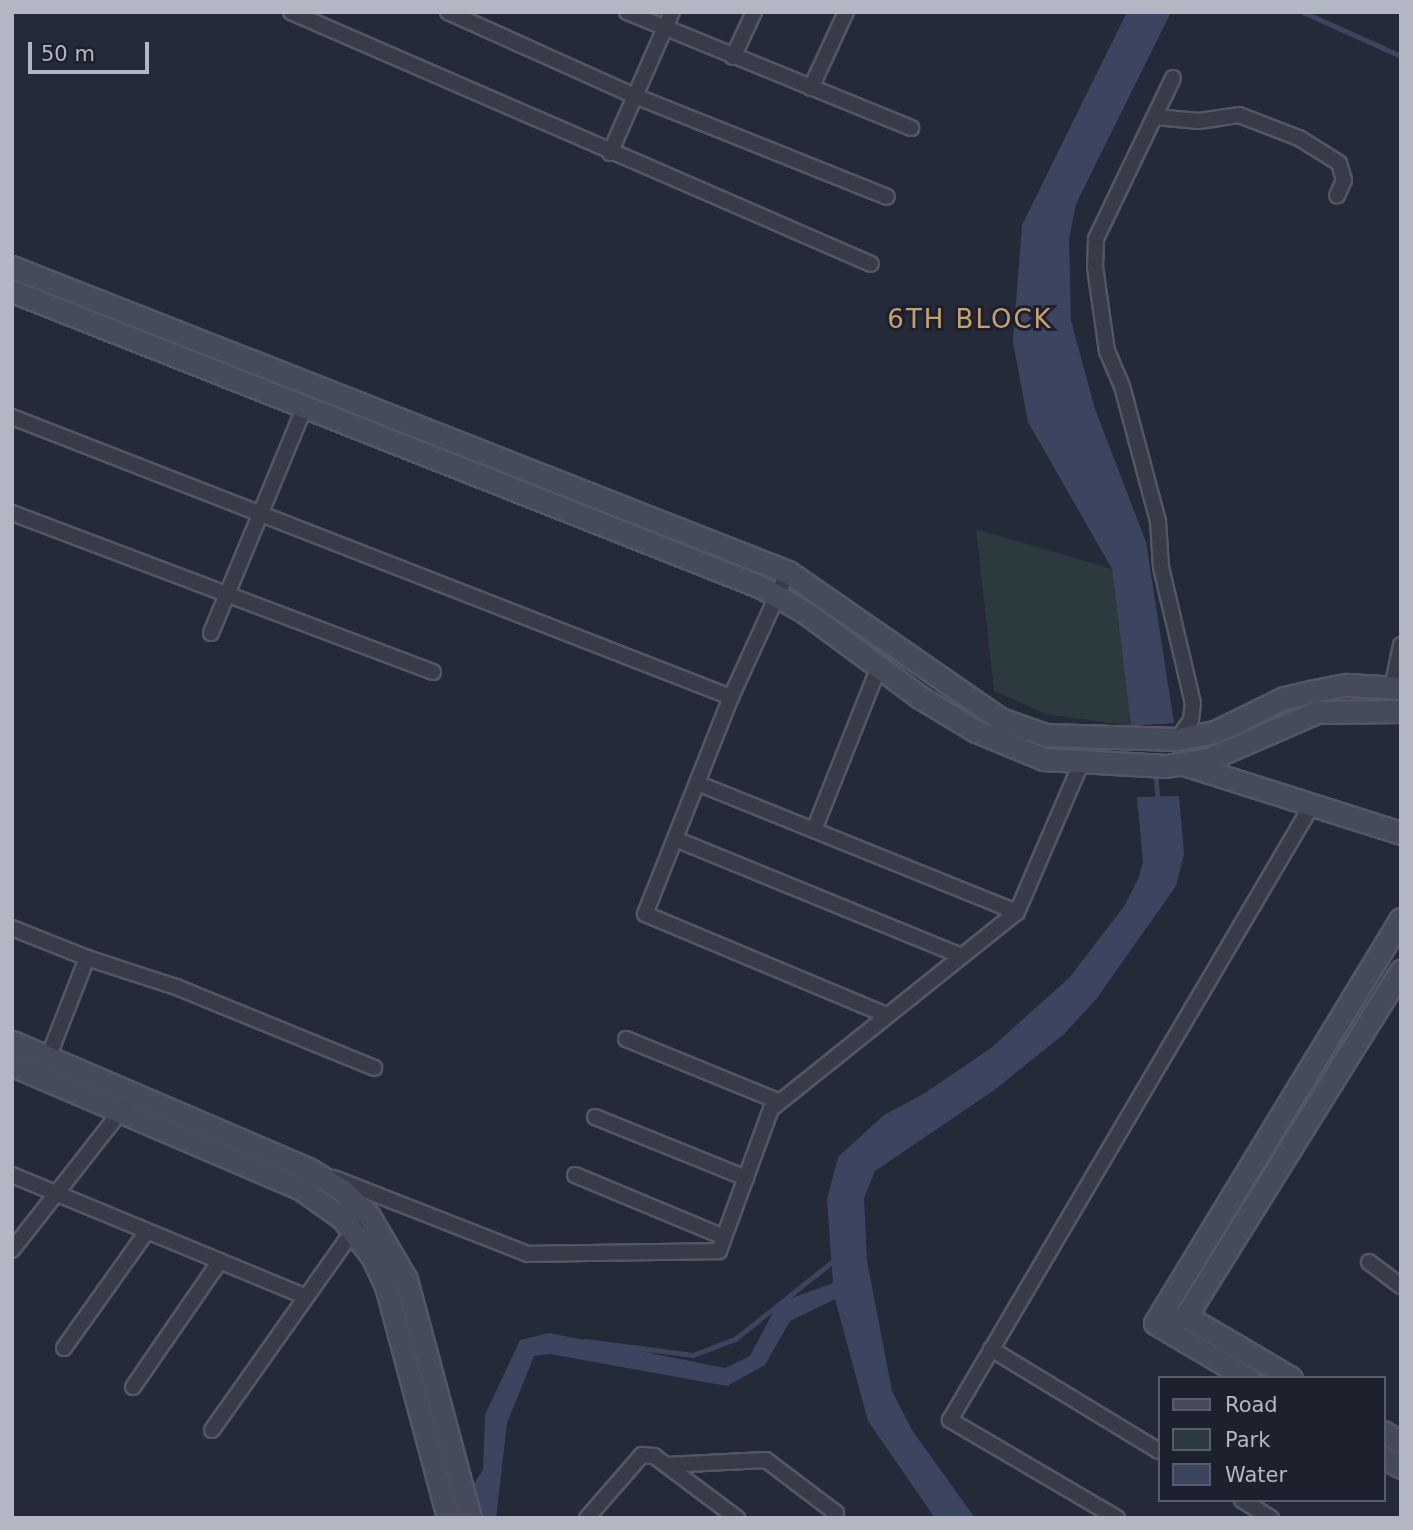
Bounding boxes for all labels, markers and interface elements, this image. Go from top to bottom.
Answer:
scale bar [32,28,152,72]
text: 50 m [41,42,95,66]
district label: 6TH BLOCK [888,304,1052,336]
legend [1158,1376,1385,1502]
text: Road [1225,1393,1278,1417]
text: Park [1225,1428,1270,1452]
text: Water [1225,1463,1287,1487]

